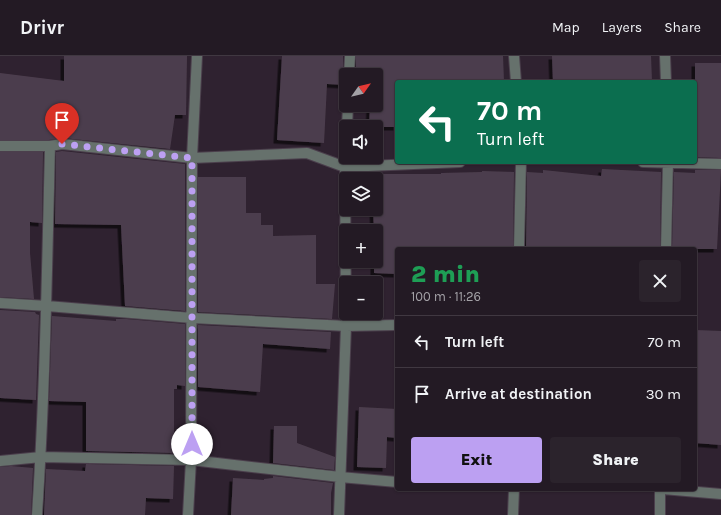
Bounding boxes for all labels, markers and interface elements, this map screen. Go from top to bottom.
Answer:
text: Drivr [20,17,64,39]
text: Map [552,19,580,36]
text: Layers [602,19,642,36]
text: Share [664,19,701,36]
north arrow [339,68,383,112]
map controls [339,68,383,320]
text: 70 m [477,94,542,127]
icon: left [411,96,463,148]
pin [45,103,79,144]
icon: arrive [51,109,73,131]
button: sound [339,120,383,164]
text: Turn left [477,128,545,150]
button: layers [339,172,383,216]
button: + [339,224,383,268]
text: 2 min [411,260,480,288]
button: close [639,260,681,302]
button: − [339,276,383,320]
text: 100 m · 11:26 [411,289,481,304]
icon: left [411,331,433,353]
text: Turn left [445,333,504,351]
text: 70 m [647,333,681,351]
icon: arrive [411,383,433,405]
text: Arrive at destination [445,385,592,403]
text: 30 m [646,385,681,403]
position arrow [171,423,213,465]
button: Exit [411,437,542,483]
button: Share [550,437,681,483]

